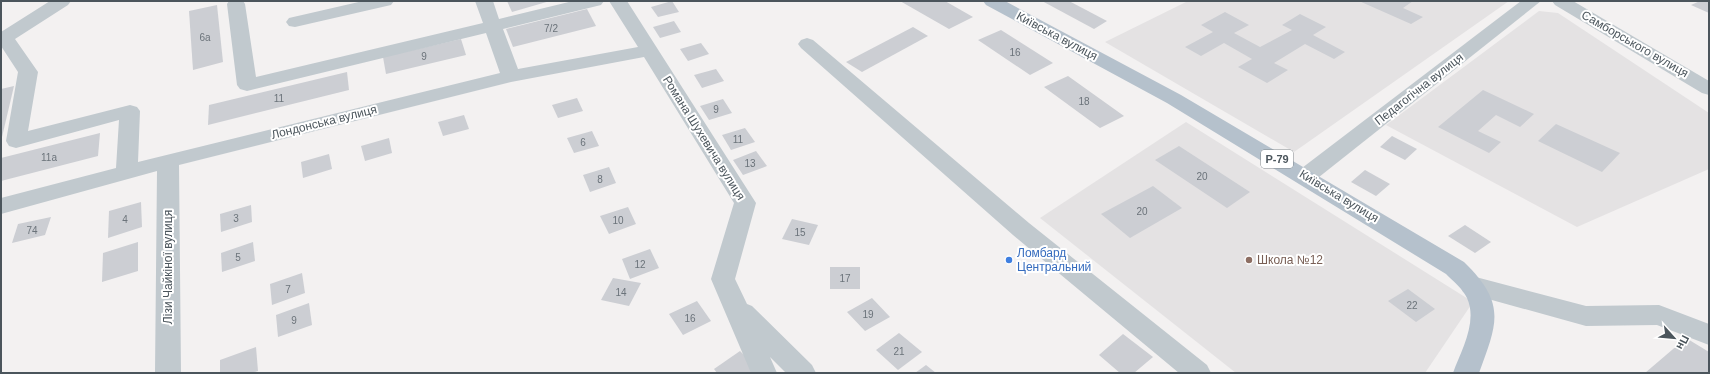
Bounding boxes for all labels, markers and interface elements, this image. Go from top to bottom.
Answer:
street label: Самборського вулиця [1579,8,1691,80]
street label: Київська вулиця [1014,9,1100,63]
house number: 7/2 [544,23,558,34]
house number: 6а [199,32,211,43]
house number: 16 [1009,47,1021,58]
street label: Педагогічна вулиця [1372,50,1466,128]
house number: 9 [421,51,427,62]
street label: Романа Шухевича вулиця [660,73,748,203]
house number: 11 [274,93,285,104]
house number: 18 [1078,96,1090,107]
street label: Лондонська вулиця [270,102,378,142]
house number: 9 [713,104,719,115]
house number: 11 [733,134,744,145]
house number: 6 [580,137,586,148]
road number: Р-79 [1261,150,1293,168]
house number: 11а [41,152,57,163]
house number: 13 [744,158,756,169]
street label: Київська вулиця [1297,167,1381,225]
house number: 20 [1196,171,1208,182]
house number: 8 [597,174,603,185]
house number: 20 [1136,206,1148,217]
street label: Лізи Чайкіної вулиця [161,210,175,324]
house number: 3 [233,213,239,224]
house number: 4 [122,214,128,225]
house number: 10 [612,215,624,226]
house number: 74 [26,225,38,236]
house number: 15 [794,227,806,238]
place label: Ломбард Центральний [1017,246,1091,274]
house number: 5 [235,252,241,263]
place label: Школа №12 [1257,253,1323,267]
marker: Ломбард Центральний [1004,255,1014,265]
marker: Школа №12 [1244,255,1254,265]
house number: 12 [634,259,646,270]
house number: 17 [839,273,851,284]
house number: 7 [285,284,291,295]
house number: 14 [615,287,627,298]
house number: 22 [1406,300,1418,311]
house number: 19 [862,309,874,320]
house number: 16 [684,313,696,324]
house number: 9 [291,315,297,326]
north arrow [1654,318,1694,358]
text: Пн [1674,333,1692,352]
house number: 21 [893,346,905,357]

